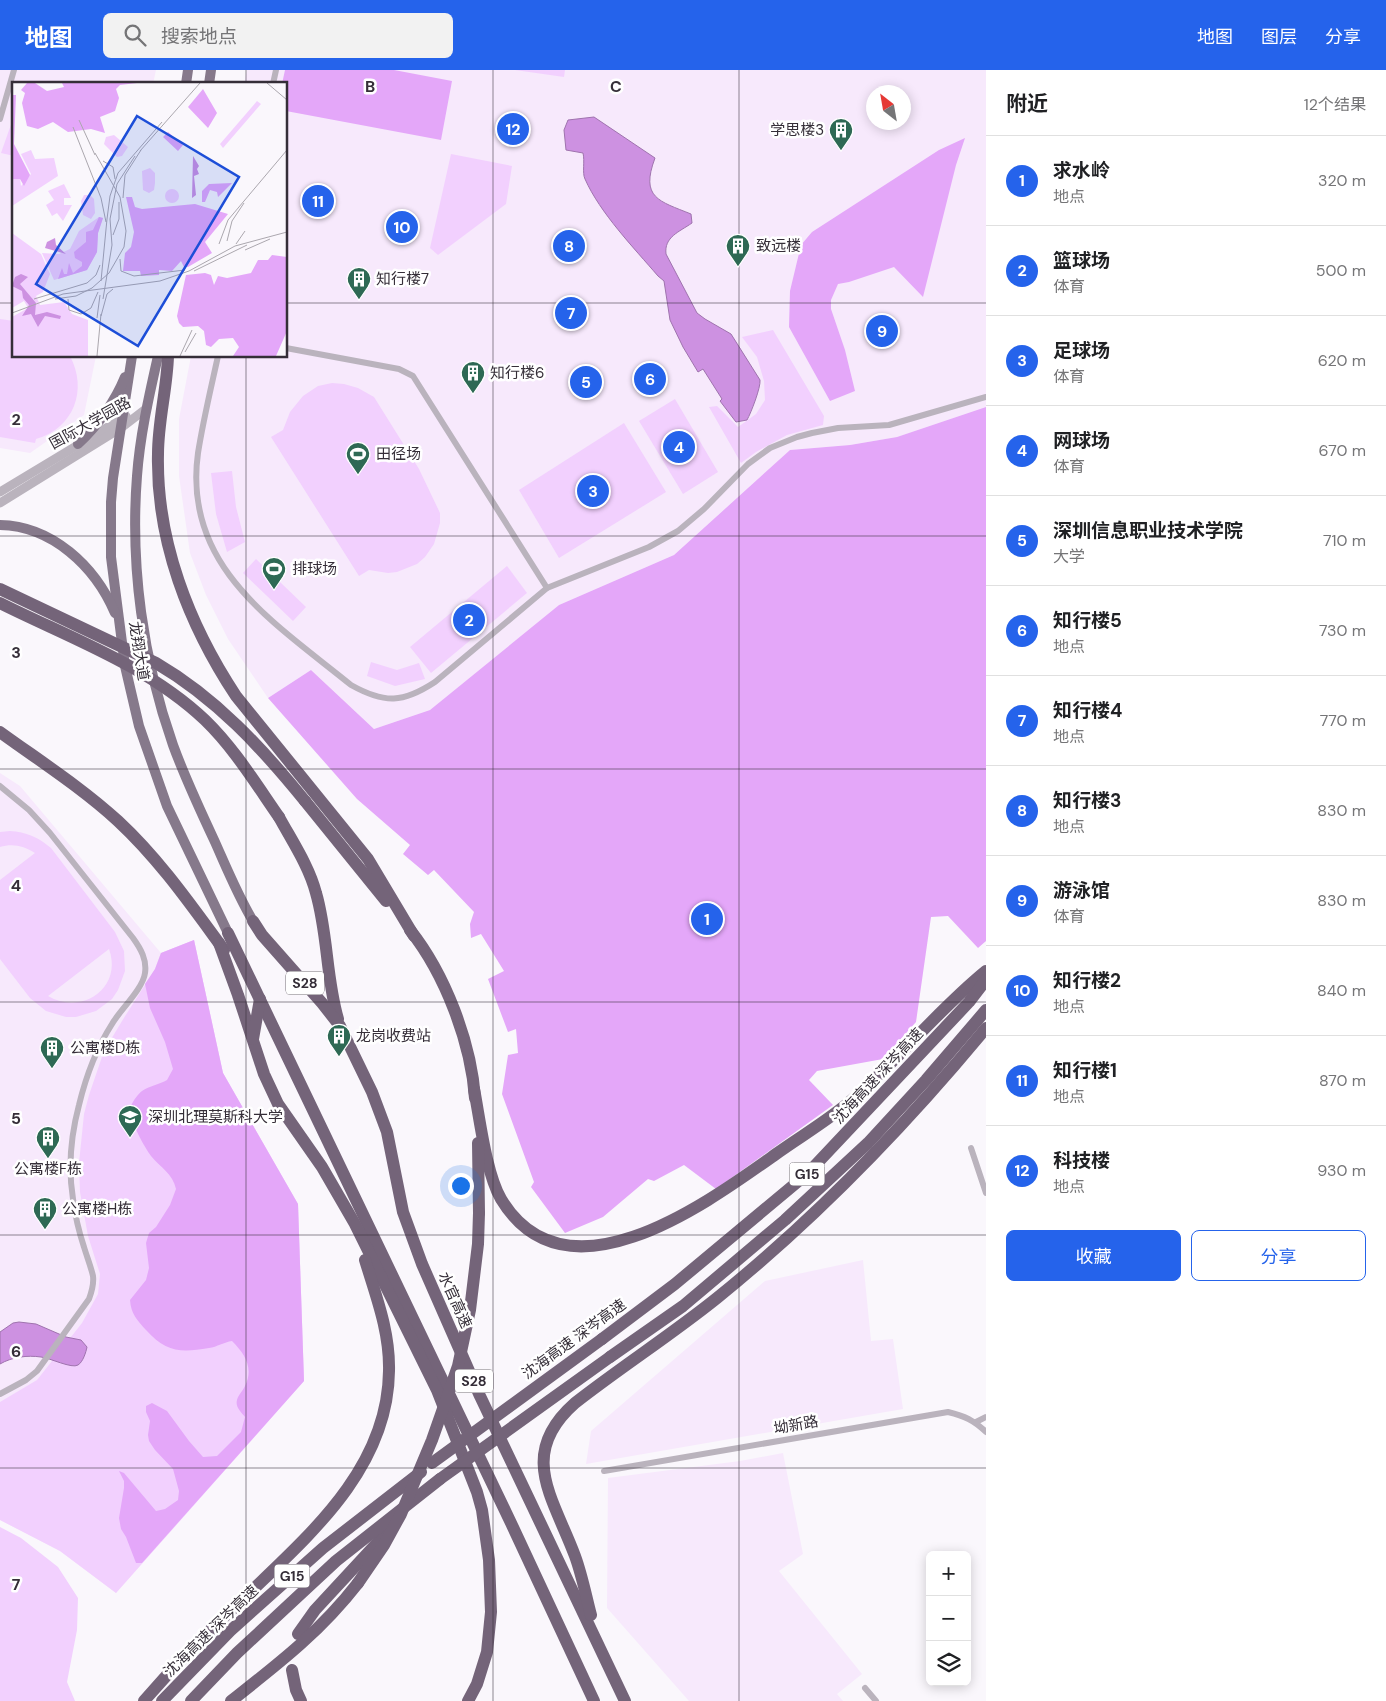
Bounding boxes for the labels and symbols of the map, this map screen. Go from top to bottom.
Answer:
text: B [365,76,375,97]
text: C [610,76,622,97]
inset map [12,82,288,358]
north arrow [866,85,911,130]
pin: 12 [497,110,529,148]
building icon: 学思楼3 [828,117,854,151]
place label: 学思楼3 [770,120,824,140]
pin: 11 [302,182,334,220]
pin: 10 [386,208,418,246]
pin: 8 [553,227,585,265]
building icon: 致远楼 [725,233,751,267]
place label: 致远楼 [756,236,801,256]
building icon: 知行楼7 [346,266,372,300]
place label: 知行楼7 [376,269,429,289]
pin: 7 [555,294,587,332]
pin: 9 [866,312,898,350]
building icon: 知行楼6 [460,360,486,394]
pin: 6 [634,360,666,398]
place label: 知行楼6 [490,363,544,383]
pin: 5 [570,363,602,401]
street label: 国际大学园路 [46,392,134,454]
text: 2 [11,409,21,430]
pin: 4 [663,428,695,466]
sports icon: 田径场 [345,441,371,475]
place label: 田径场 [376,444,421,464]
pin: 3 [577,472,609,510]
sports icon: 排球场 [261,556,287,590]
place label: 排球场 [292,559,337,579]
pin: 2 [453,601,485,639]
street label: 龙翔大道 [124,620,154,682]
text: 3 [11,642,21,663]
text: 4 [11,875,21,896]
pin: 1 [691,900,723,938]
road number: S28 [286,971,324,994]
building icon: 龙岗收费站 [326,1023,352,1057]
street label: 沈海高速 深岑高速 [828,1024,928,1128]
place label: 龙岗收费站 [356,1026,431,1046]
building icon: 公寓楼D栋 [39,1035,65,1069]
place label: 公寓楼D栋 [70,1038,140,1058]
school or university icon: 深圳北理莫斯科大学 [117,1104,143,1138]
place label: 深圳北理莫斯科大学 [148,1107,283,1127]
text: 5 [11,1108,21,1129]
building icon: 公寓楼F栋 [35,1125,61,1159]
place label: 公寓楼F栋 [14,1159,82,1179]
road number: G15 [790,1162,824,1186]
your location [448,1173,474,1199]
building icon: 公寓楼H栋 [32,1196,58,1230]
place label: 公寓楼H栋 [62,1199,132,1219]
street label: 水官高速 [434,1269,476,1331]
street label: 沈海高速 深岑高速 [518,1294,630,1384]
text: 6 [11,1341,21,1362]
road number: S28 [455,1370,493,1392]
street label: 坳新路 [772,1411,820,1439]
road number: G15 [274,1564,310,1588]
text: 7 [12,1574,21,1595]
street label: 沈海高速 深岑高速 [159,1581,263,1681]

